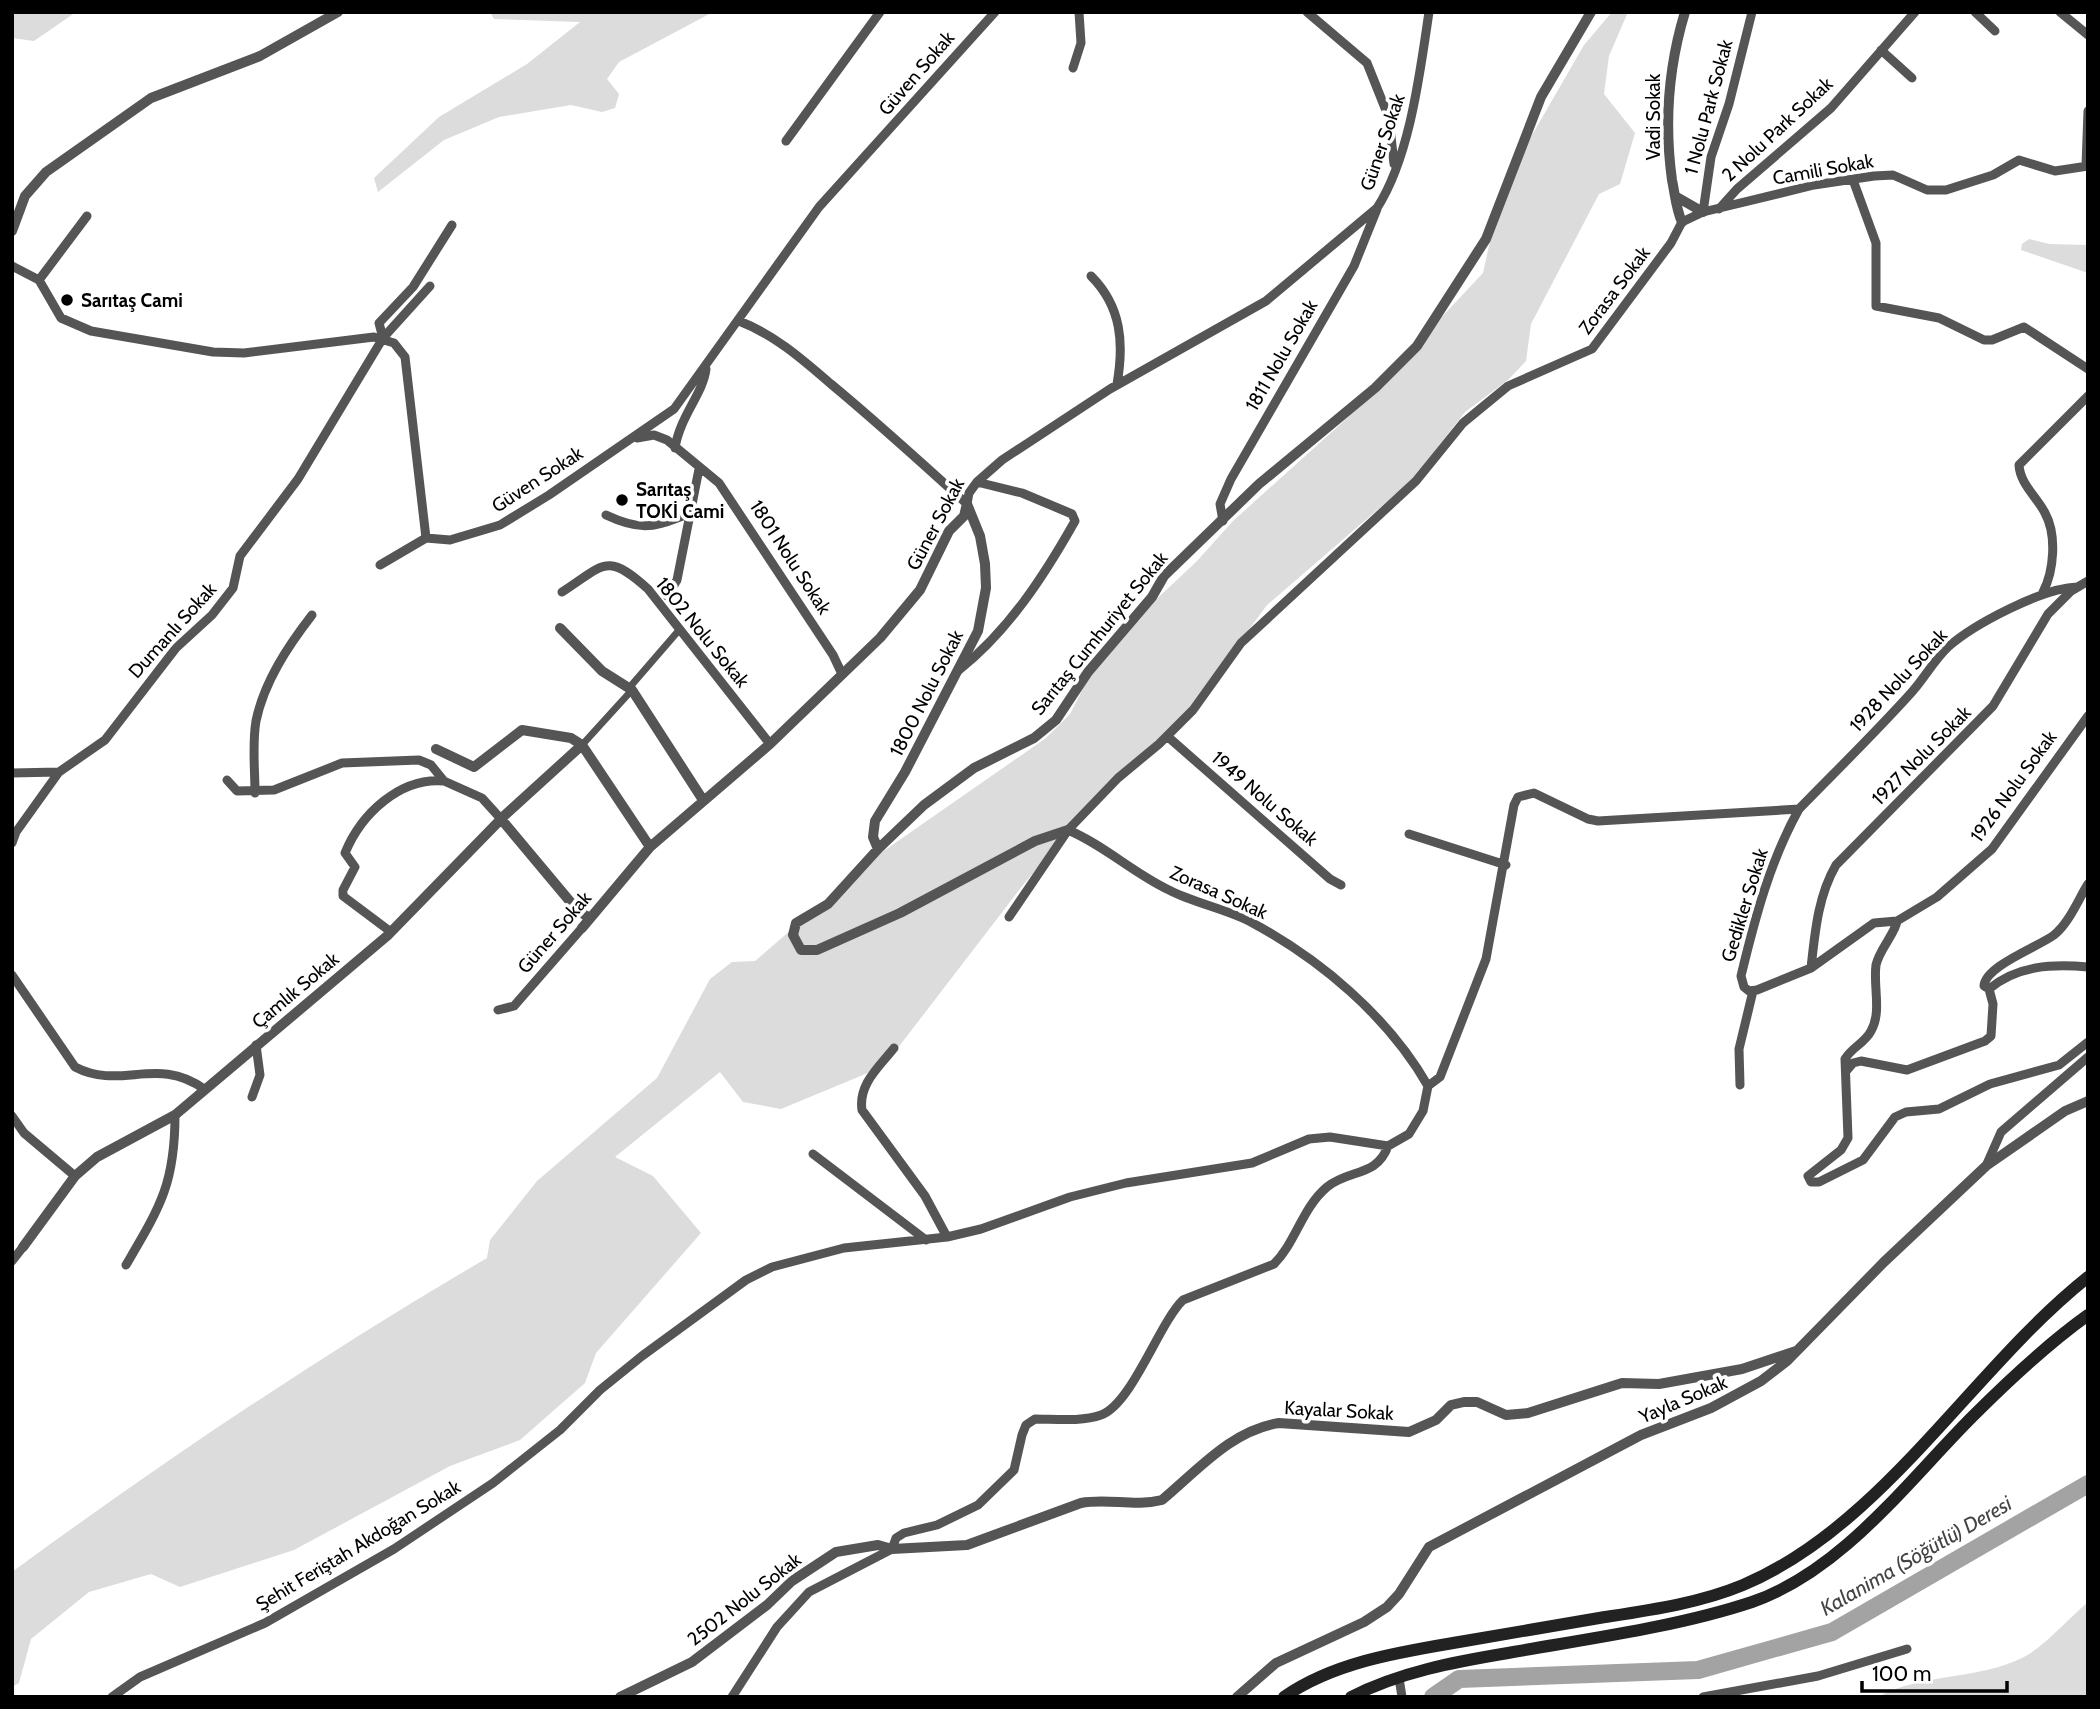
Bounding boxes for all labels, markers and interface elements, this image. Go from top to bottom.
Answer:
street label: Güven Sokak [874,26,959,120]
street label: 1 Nolu Park Sokak [1679,37,1738,177]
street label: 2 Nolu Park Sokak [1717,72,1838,186]
street label: Vadi Sokak [1642,73,1665,160]
street label: Güner Sokak [1355,90,1410,194]
street label: Camili Sokak [1771,149,1876,190]
street label: Zorasa Sokak [1574,241,1655,339]
place label: Sarıtaş Cami [81,289,183,312]
marker: Sarıtaş Cami [59,292,75,308]
street label: 1811 Nolu Sokak [1240,295,1323,415]
street label: Güven Sokak [487,441,588,517]
street label: Güner Sokak [902,474,969,574]
place label: Sarıtaş TOKİ Cami [636,478,724,523]
marker: Sarıtaş TOKİ Cami [614,492,630,508]
street label: 1801 Nolu Sokak [745,496,836,619]
street label: Sarıtaş Cumhuriyet Sokak [1026,547,1173,720]
street label: 1802 Nolu Sokak [651,573,754,692]
street label: Dumanlı Sokak [124,578,222,683]
street label: 1928 Nolu Sokak [1845,624,1952,737]
street label: 1800 Nolu Sokak [885,626,968,760]
street label: 1927 Nolu Sokak [1867,701,1976,810]
street label: 1926 Nolu Sokak [1965,726,2062,846]
street label: 1949 Nolu Sokak [1207,746,1323,851]
street label: Gedikler Sokak [1716,845,1773,965]
street label: Zorasa Sokak [1167,861,1272,924]
street label: Güner Sokak [513,886,596,978]
street label: Çamlık Sokak [247,947,344,1033]
street label: Yayla Sokak [1635,1370,1731,1429]
street label: Kayalar Sokak [1284,1396,1395,1425]
street label: Şehit Feriştah Akdoğan Sokak [252,1475,465,1616]
water label: Kalanima (Söğütlü) Deresi [1816,1490,2016,1621]
street label: 2502 Nolu Sokak [683,1548,806,1651]
scale bar [1862,1650,2007,1694]
text: 100 m [1872,1661,1931,1686]

